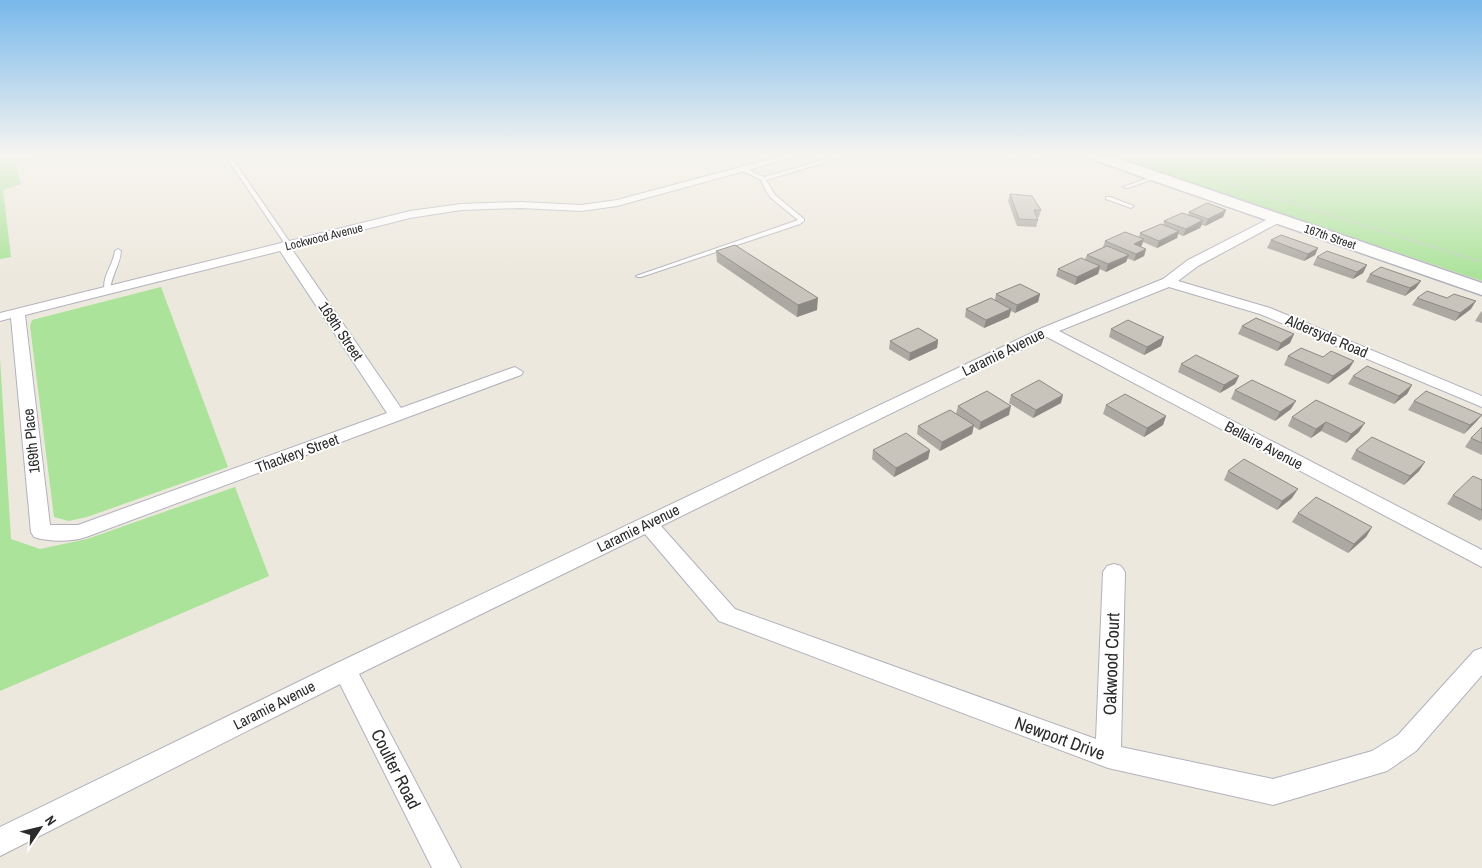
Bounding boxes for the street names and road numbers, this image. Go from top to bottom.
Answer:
street label: Lockwood Avenue [283,220,365,254]
street label: 167th Street [1302,221,1358,253]
street label: 169th Street [314,297,369,365]
street label: Aldersyde Road [1282,309,1371,363]
street label: Laramie Avenue [958,323,1048,381]
street label: 169th Place [17,407,45,474]
street label: Bellaire Avenue [1221,416,1307,475]
street label: Thackery Street [253,428,342,478]
street label: Laramie Avenue [593,499,683,557]
street label: Oakwood Court [1097,612,1125,716]
street label: Laramie Avenue [229,675,319,735]
street label: Newport Drive [1011,710,1109,766]
street label: Coulter Road [365,725,427,813]

